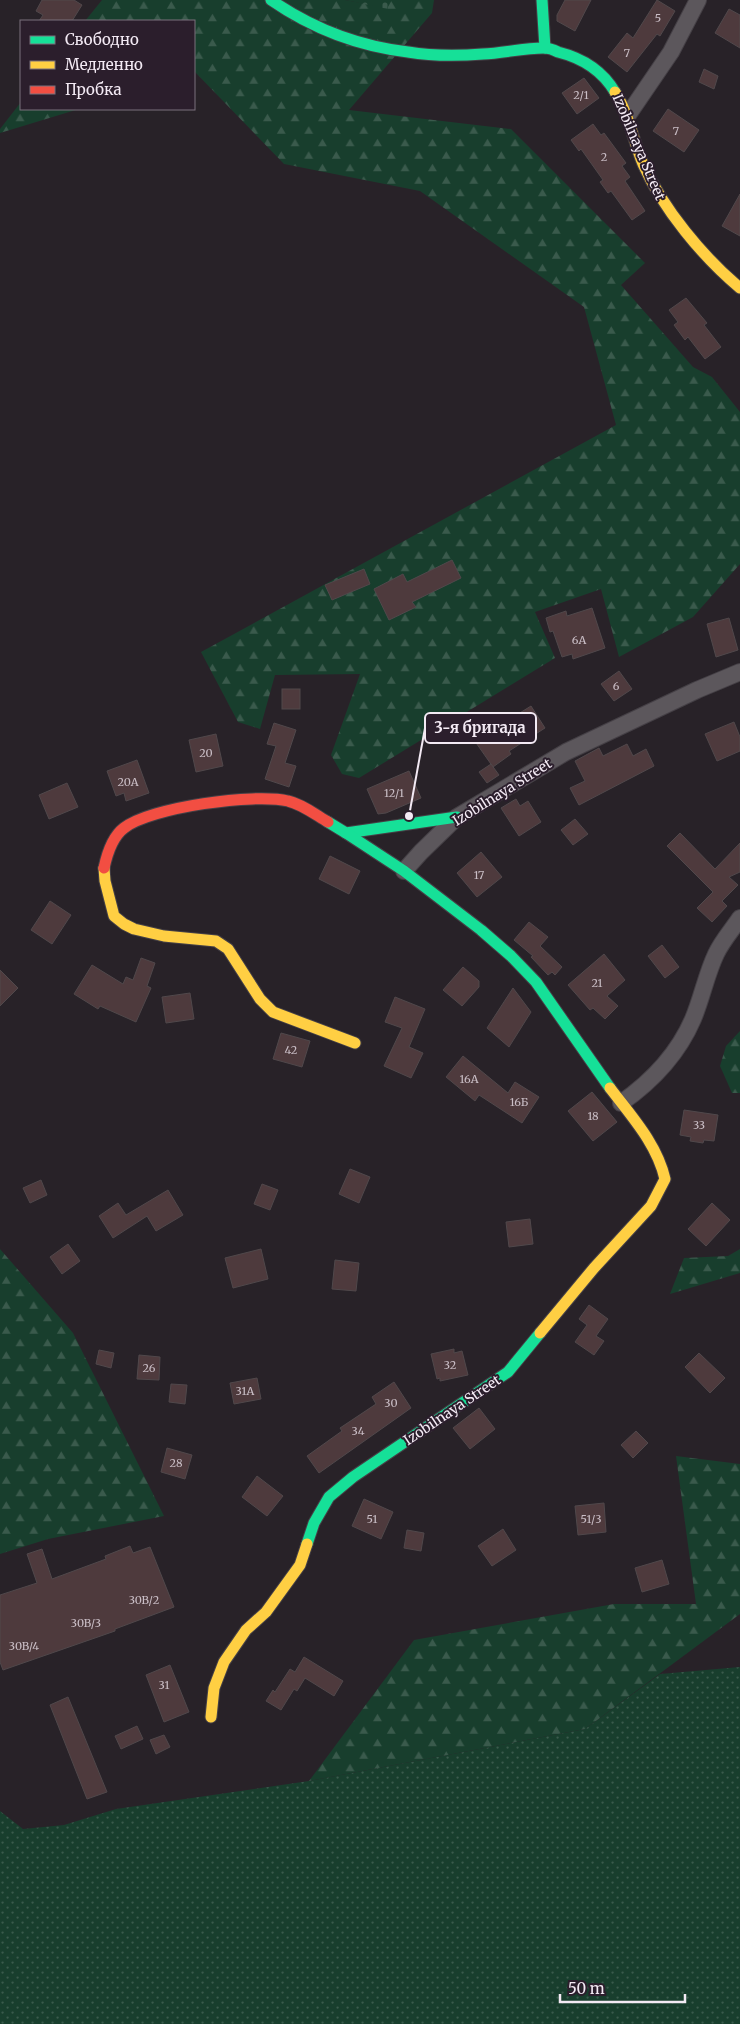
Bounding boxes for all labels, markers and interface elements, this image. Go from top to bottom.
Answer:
house number: 5 [655,11,661,25]
legend [20,20,195,110]
text: Свободно [65,30,139,49]
house number: 7 [624,46,630,60]
text: Медленно [65,55,143,74]
text: Пробка [65,80,122,99]
house number: 2/1 [573,88,589,102]
street label: Izobilnaya Street [609,91,670,203]
house number: 7 [673,124,679,138]
house number: 2 [601,150,607,164]
house number: 6А [572,633,586,647]
house number: 6 [613,679,620,693]
callout: 3-я бригада [425,713,536,743]
text: 3-я бригада [434,718,526,737]
house number: 20 [199,746,213,760]
street label: Izobilnaya Street [449,754,555,830]
house number: 20А [118,775,139,789]
house number: 12/1 [384,786,404,800]
house number: 17 [474,868,484,882]
house number: 21 [591,976,603,990]
house number: 42 [285,1043,297,1057]
house number: 16А [460,1072,479,1086]
house number: 16Б [510,1095,529,1109]
house number: 18 [587,1109,599,1123]
house number: 33 [693,1118,705,1132]
house number: 32 [444,1358,456,1372]
house number: 26 [143,1361,156,1375]
street label: Izobilnaya Street [400,1371,505,1449]
house number: 31А [236,1384,255,1398]
house number: 30 [384,1396,398,1410]
house number: 34 [352,1424,365,1438]
house number: 28 [170,1456,183,1470]
house number: 51 [367,1512,377,1526]
house number: 51/3 [581,1512,601,1526]
house number: 30В/2 [129,1593,159,1607]
house number: 30В/3 [71,1616,101,1630]
house number: 30В/4 [9,1639,39,1653]
house number: 31 [159,1678,169,1692]
scale bar [560,1972,685,2004]
text: 50 m [568,1979,605,1998]

